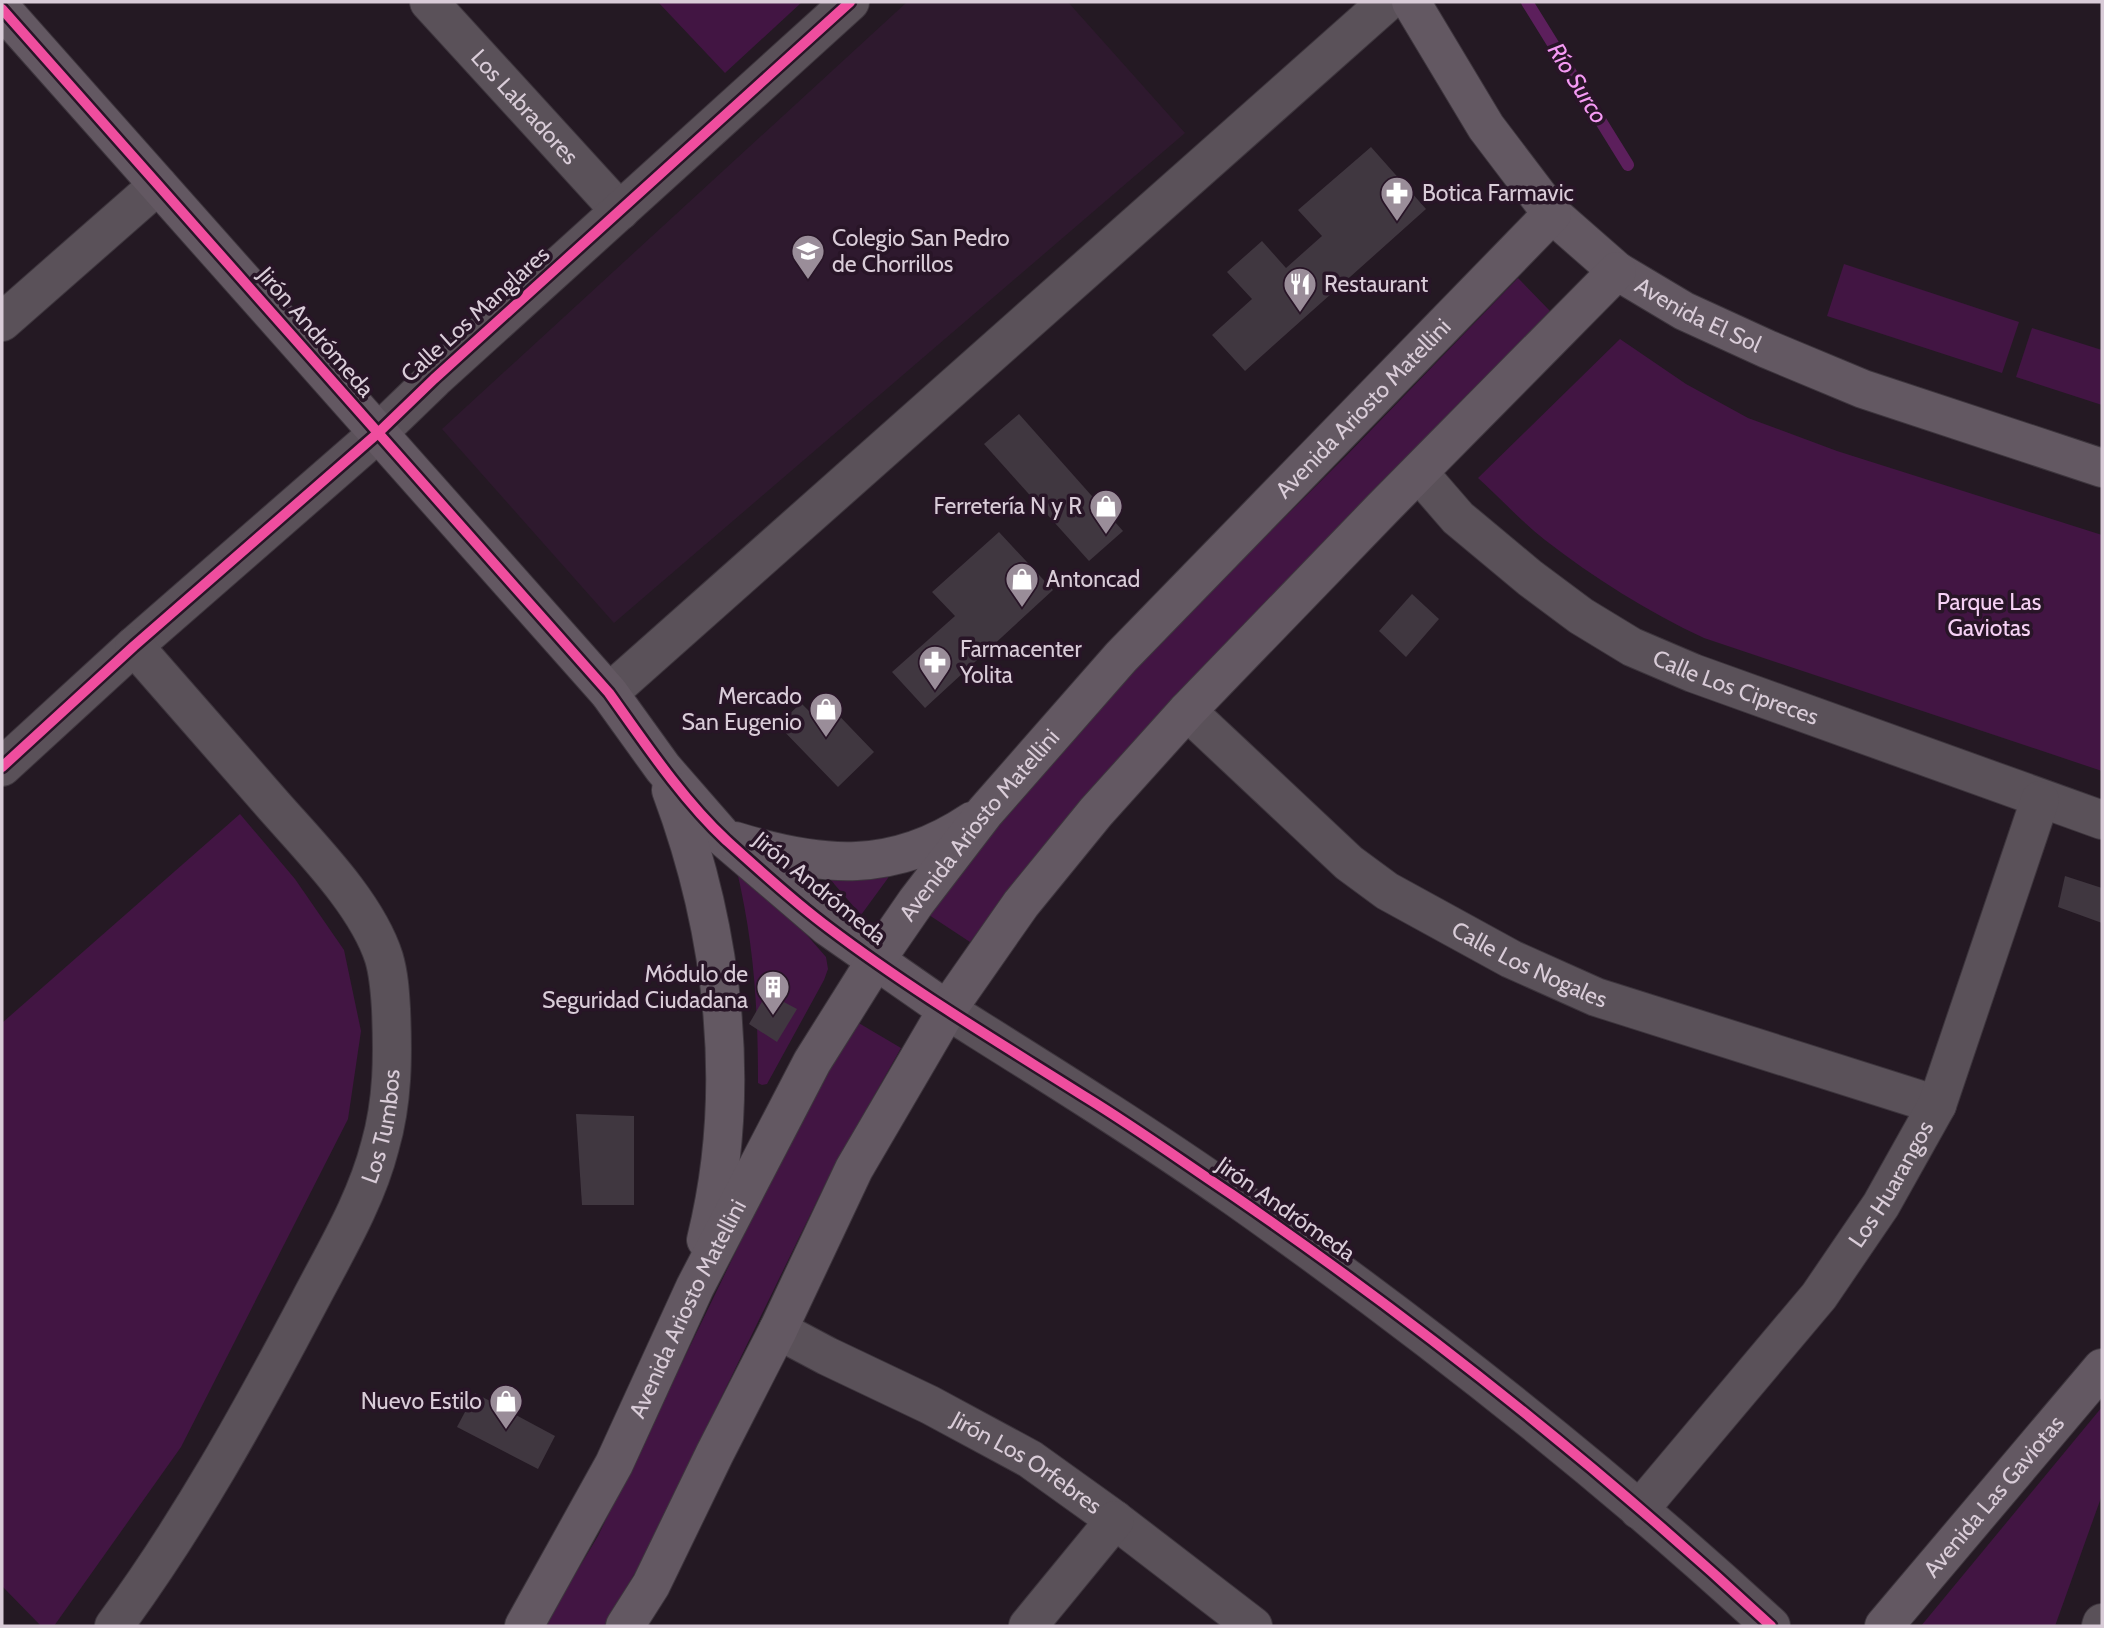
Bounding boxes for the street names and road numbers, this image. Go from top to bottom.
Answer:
street label: Los Labradores [465,44,584,170]
street label: Calle Los Manglares [395,240,555,388]
street label: Jirón Andrómeda [251,260,380,403]
street label: Avenida El Sol [1630,271,1766,359]
street label: Avenida Ariosto Matellini [1269,313,1456,504]
street label: Calle Los Cipreces [1649,644,1822,731]
street label: Avenida Ariosto Matellini [893,723,1065,927]
street label: Jirón Andrómeda [747,825,892,950]
street label: Calle Los Nogales [1447,915,1611,1014]
street label: Los Tumbos [355,1069,406,1187]
street label: Los Huarangos [1842,1116,1939,1253]
street label: Jirón Andrómeda [1210,1150,1361,1267]
street label: Avenida Ariosto Matellini [623,1195,752,1423]
street label: Jirón Los Orfebres [946,1405,1107,1520]
street label: Avenida Las Gaviotas [1917,1409,2070,1583]

